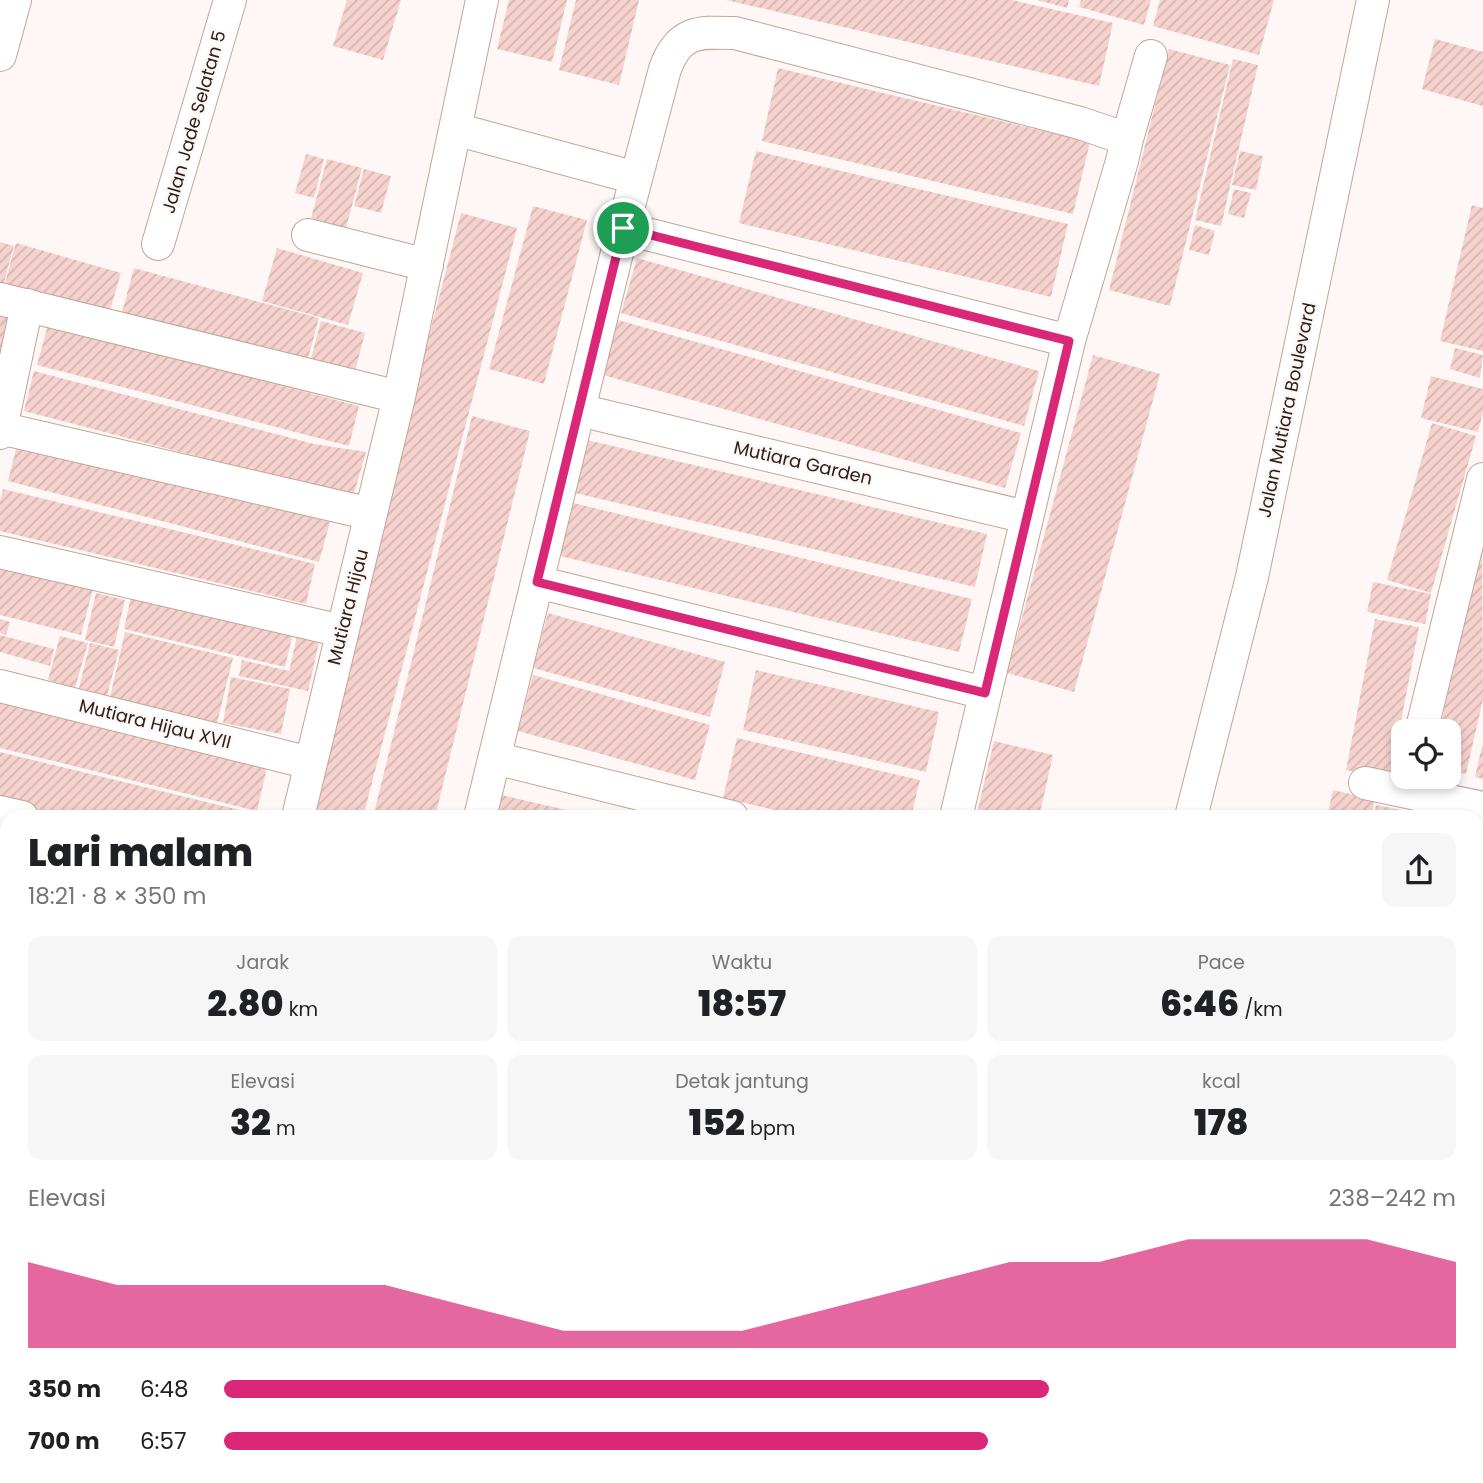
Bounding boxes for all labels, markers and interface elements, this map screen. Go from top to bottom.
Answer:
street label: Jalan Jade Selatan 5 [155,28,232,216]
pin [593,198,653,258]
icon: arrive [604,209,642,247]
street label: Jalan Mutiara Boulevard [1251,300,1322,520]
street label: Mutiara Garden [731,434,875,491]
street label: Mutiara Hijau [321,546,374,668]
street label: Mutiara Hijau XVII [76,693,234,755]
map controls [1391,719,1461,789]
button: locate [1391,719,1461,789]
text: Lari malam [28,826,253,879]
button: share [1382,833,1456,907]
text: 18:21 · 8 × 350 m [28,880,206,912]
text: Jarak [236,949,289,976]
text: Waktu [712,949,772,976]
text: Pace [1198,949,1245,976]
text: 2.80 [207,979,284,1028]
text: 18:57 [698,979,786,1028]
text: 6:46 [1160,979,1239,1028]
text: km [284,996,318,1023]
text: /km [1239,996,1283,1023]
text: Elevasi [231,1068,295,1095]
text: Detak jantung [675,1068,809,1095]
text: kcal [1202,1068,1241,1095]
text: 32 [230,1098,271,1147]
text: 152 [689,1098,745,1147]
text: 178 [1194,1098,1249,1147]
text: m [271,1115,296,1142]
text: bpm [745,1115,795,1142]
text: Elevasi [28,1182,106,1214]
text: 238–242 m [1328,1182,1456,1214]
text: 350 m [28,1373,101,1405]
text: 6:48 [140,1373,188,1405]
text: 700 m [28,1425,100,1457]
text: 6:57 [140,1425,187,1457]

